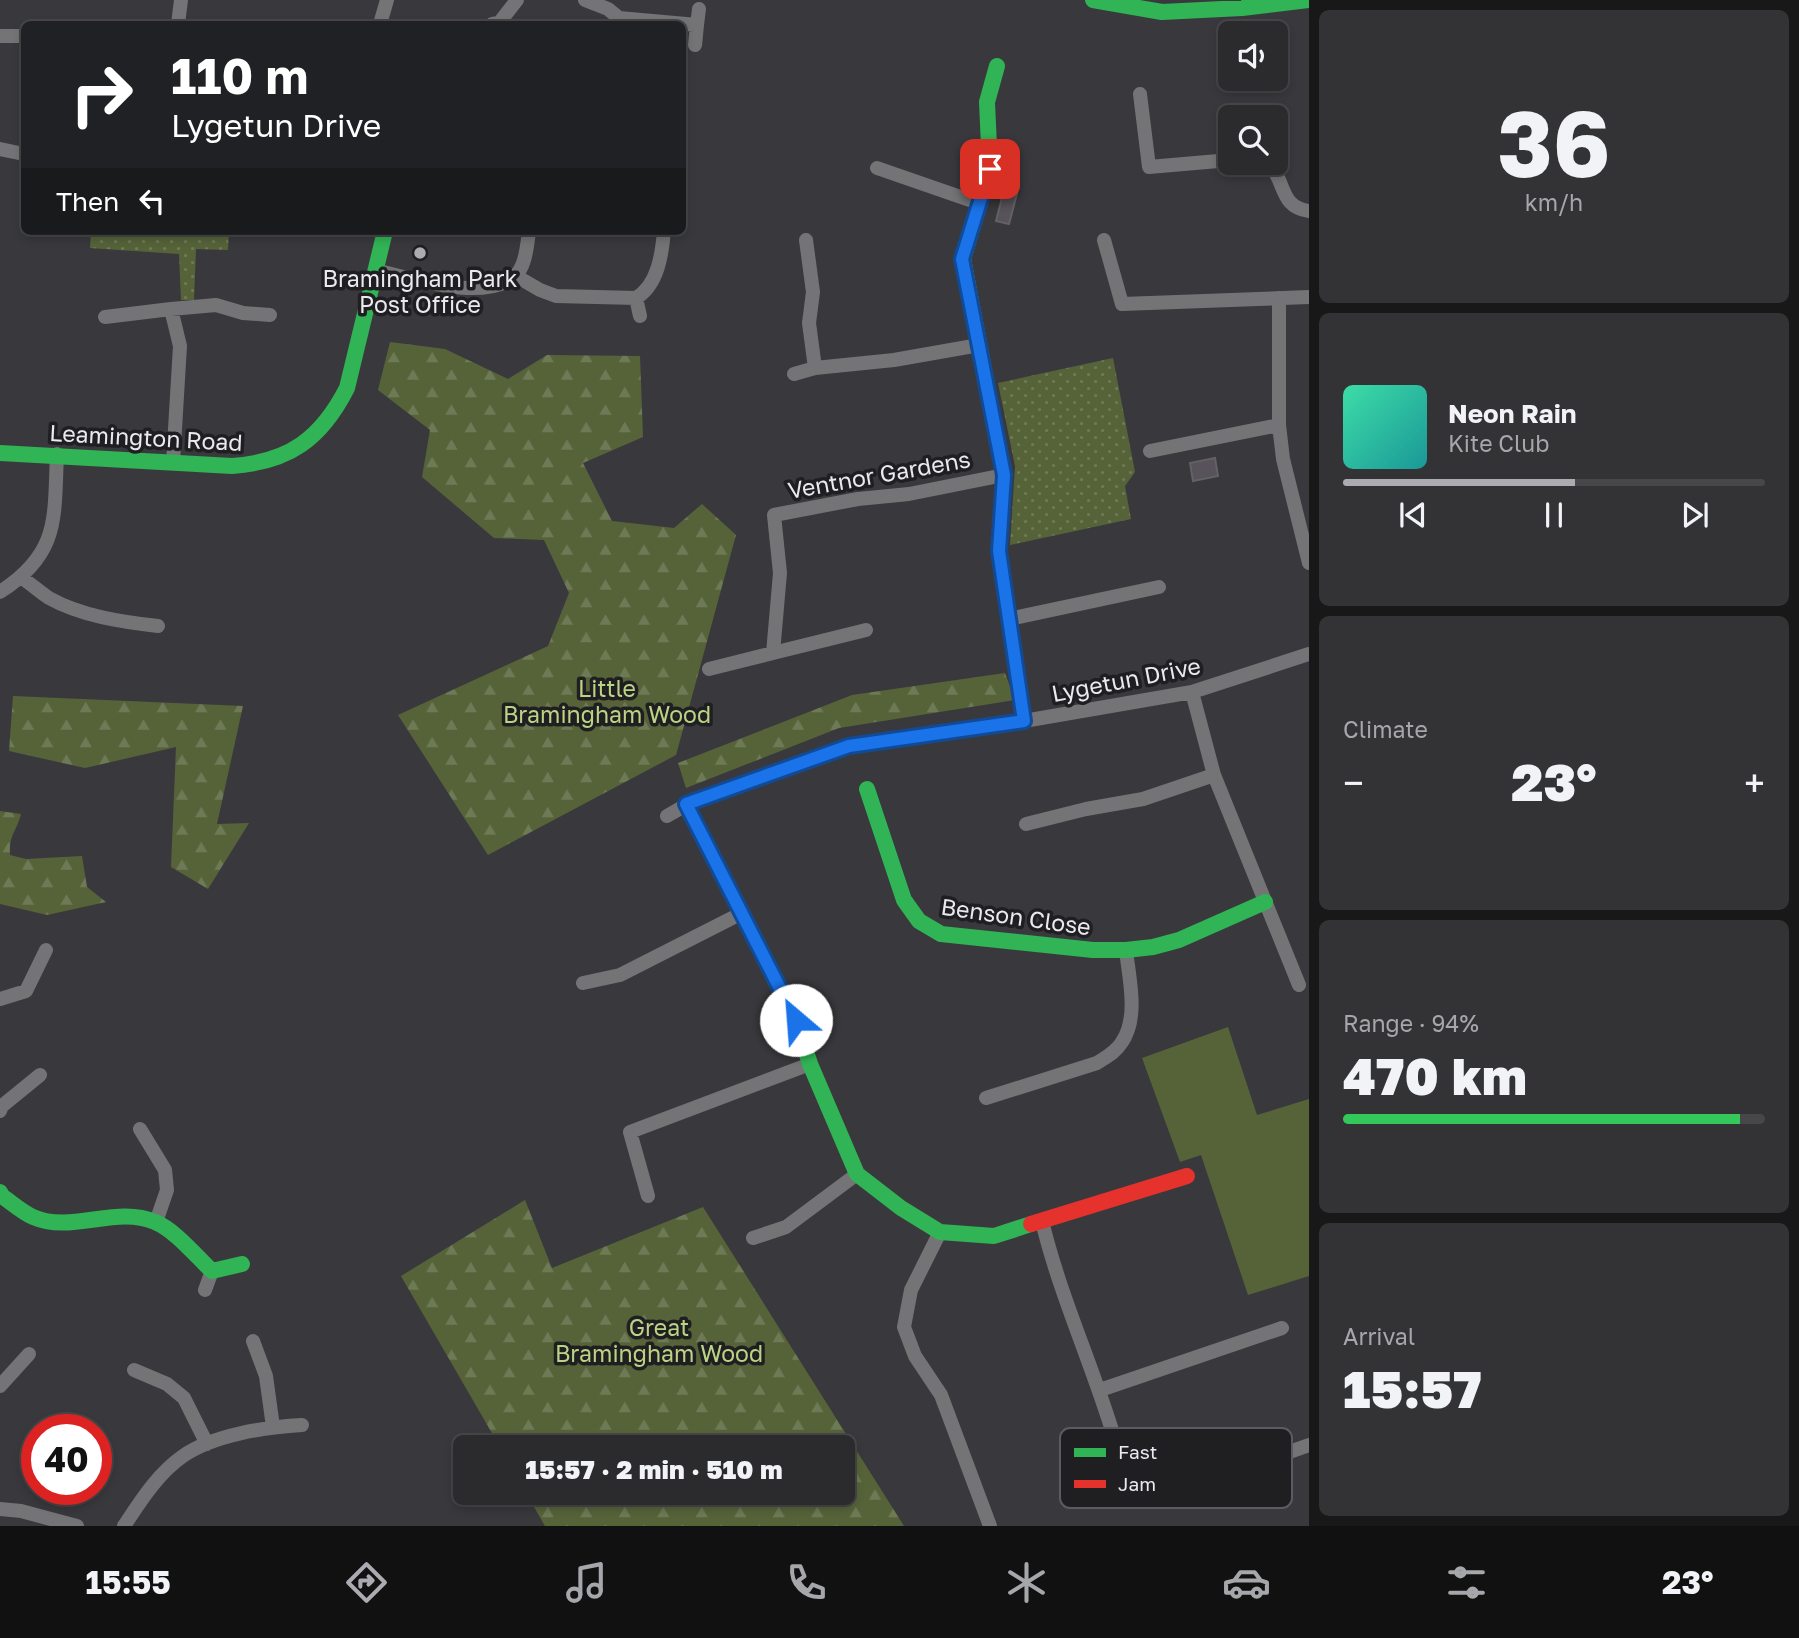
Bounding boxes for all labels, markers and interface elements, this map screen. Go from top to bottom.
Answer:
map controls [1218,21,1288,175]
button: sound [1218,21,1288,91]
text: 110 m [171,46,308,105]
icon: right [56,49,147,140]
text: 36 [1497,88,1611,197]
button: search [1218,105,1288,175]
text: Lygetun Drive [171,106,381,144]
pin [960,139,1020,199]
icon: arrive [971,150,1009,188]
icon: left [133,182,171,220]
text: Then [56,186,119,217]
text: km/h [1525,188,1583,216]
marker: Bramingham Park Post Office [412,245,428,261]
place label: Bramingham Park Post Office [323,264,518,318]
text: Neon Rain [1448,398,1577,429]
street label: Leamington Road [49,418,243,456]
text: Kite Club [1448,429,1549,457]
street label: Ventnor Gardens [786,444,972,504]
icon: previous [1394,496,1432,534]
icon: pause [1535,496,1573,534]
icon: next [1676,496,1714,534]
street label: Lygetun Drive [1049,651,1203,707]
park label: Little Bramingham Wood [503,674,711,728]
text: Climate [1343,715,1428,743]
text: 23° [1511,750,1597,812]
text: − [1343,760,1364,805]
text: + [1744,760,1765,805]
street label: Benson Close [939,892,1093,940]
position arrow [759,983,833,1057]
text: Range · 94% [1343,1009,1479,1037]
text: 470 km [1343,1044,1527,1106]
park label: Great Bramingham Wood [555,1313,763,1367]
text: Arrival [1343,1322,1415,1350]
text: 15:57 [1343,1357,1482,1419]
speed limit sign: 40 [21,1414,112,1505]
legend [1060,1428,1292,1508]
text: Fast [1118,1440,1157,1463]
text: 15:57 · 2 min · 510 m [525,1454,783,1485]
text: Jam [1118,1472,1156,1495]
icon: directions [342,1558,391,1607]
icon: music [562,1558,611,1607]
icon: phone [782,1558,831,1607]
icon: climate [1002,1558,1051,1607]
icon: car [1222,1558,1271,1607]
icon: filters [1442,1558,1491,1607]
text: 15:55 [86,1563,171,1601]
text: 23° [1662,1563,1713,1601]

